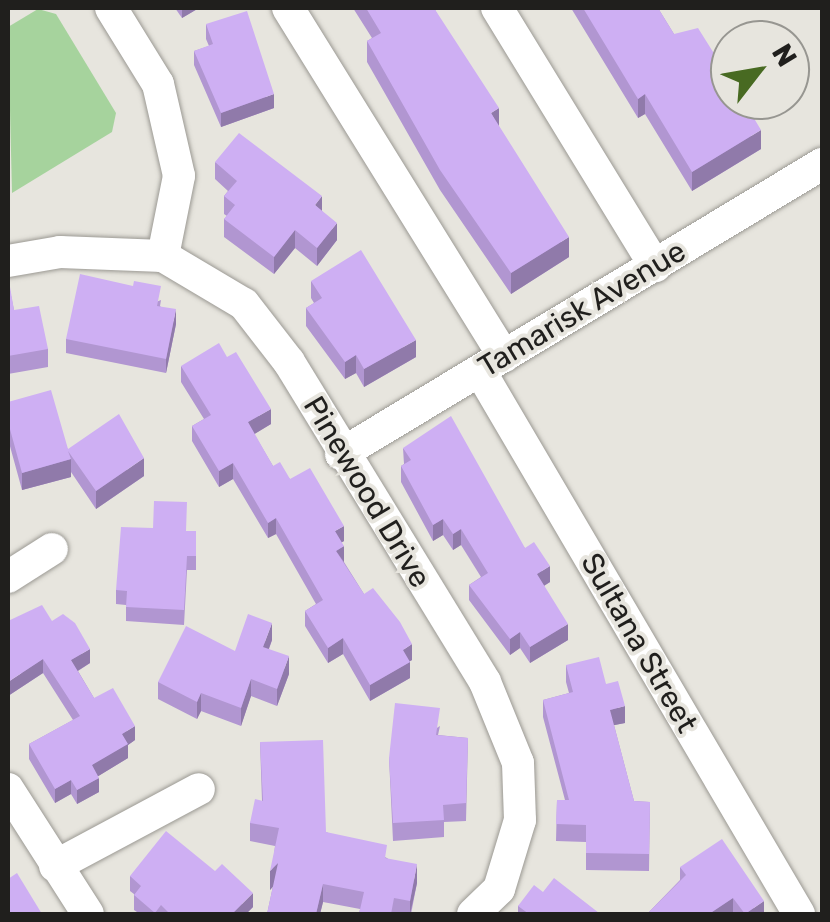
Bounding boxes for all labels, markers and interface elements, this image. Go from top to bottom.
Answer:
north arrow [710,20,810,120]
text: N [765,38,804,72]
street label: Tamarisk Avenue [471,233,693,385]
street label: Pinewood Drive [296,390,438,594]
street label: Sultana Street [573,547,705,739]

